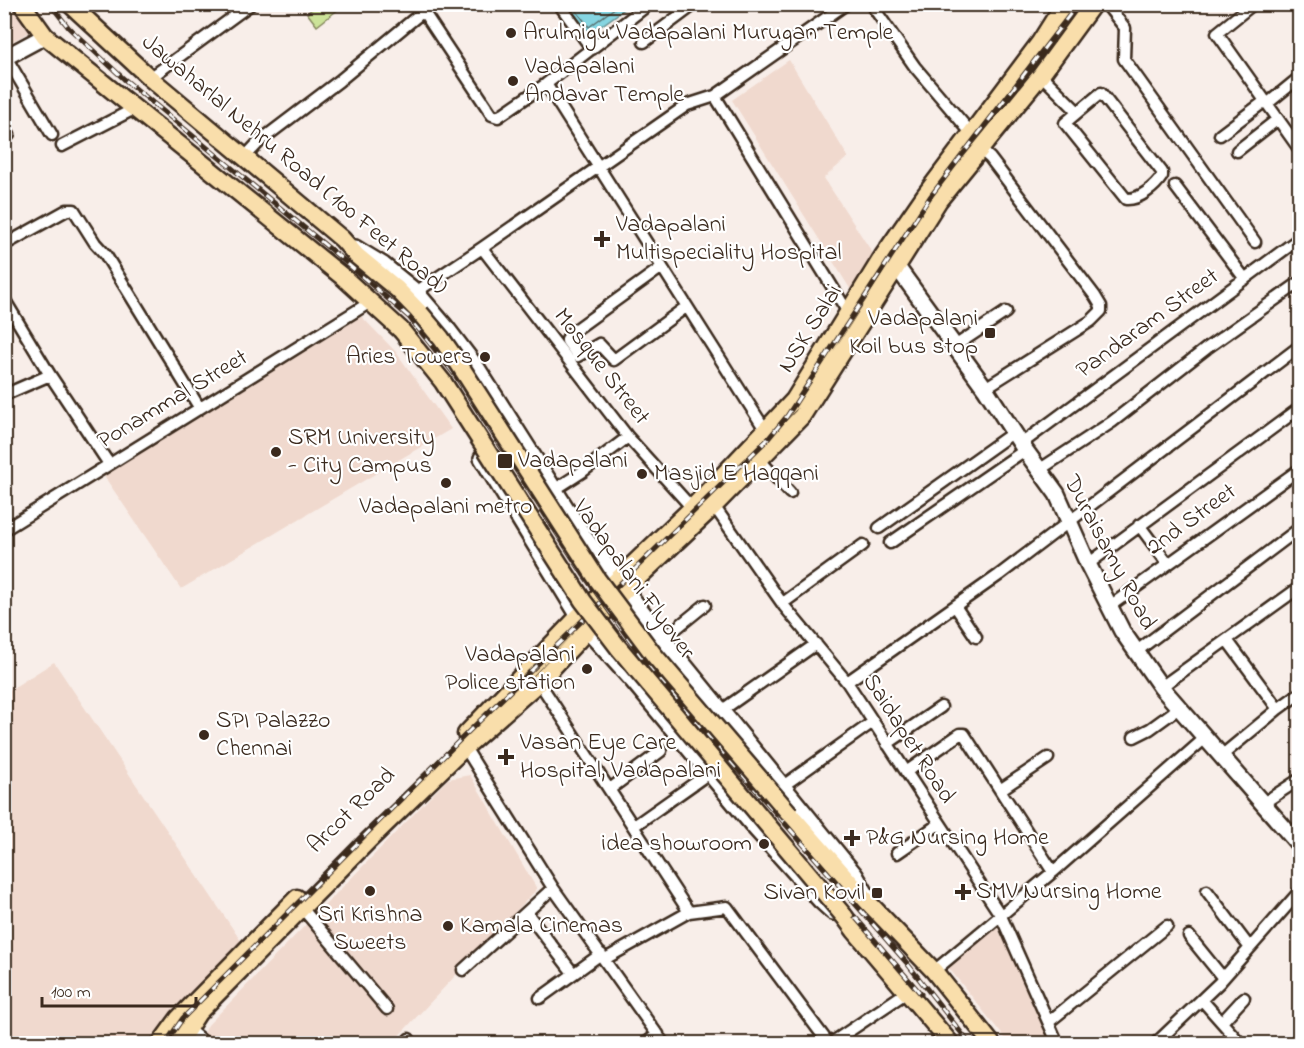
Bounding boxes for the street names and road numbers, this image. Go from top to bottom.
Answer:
street label: Jawaharlal Nehru Road (100 Feet Road) [133,26,455,304]
street label: Pandaram Street [1069,260,1227,388]
street label: NSK Salai [770,278,852,380]
street label: Mosque Street [544,301,658,433]
street label: Ponammal Street [91,341,255,459]
street label: Duraisamy Road [1052,468,1165,638]
street label: 2nd Street [1140,475,1244,565]
street label: Vadapalani Flyover [562,492,703,668]
street label: Saidapet Road [853,667,964,812]
street label: Arcot Road [300,759,405,862]

